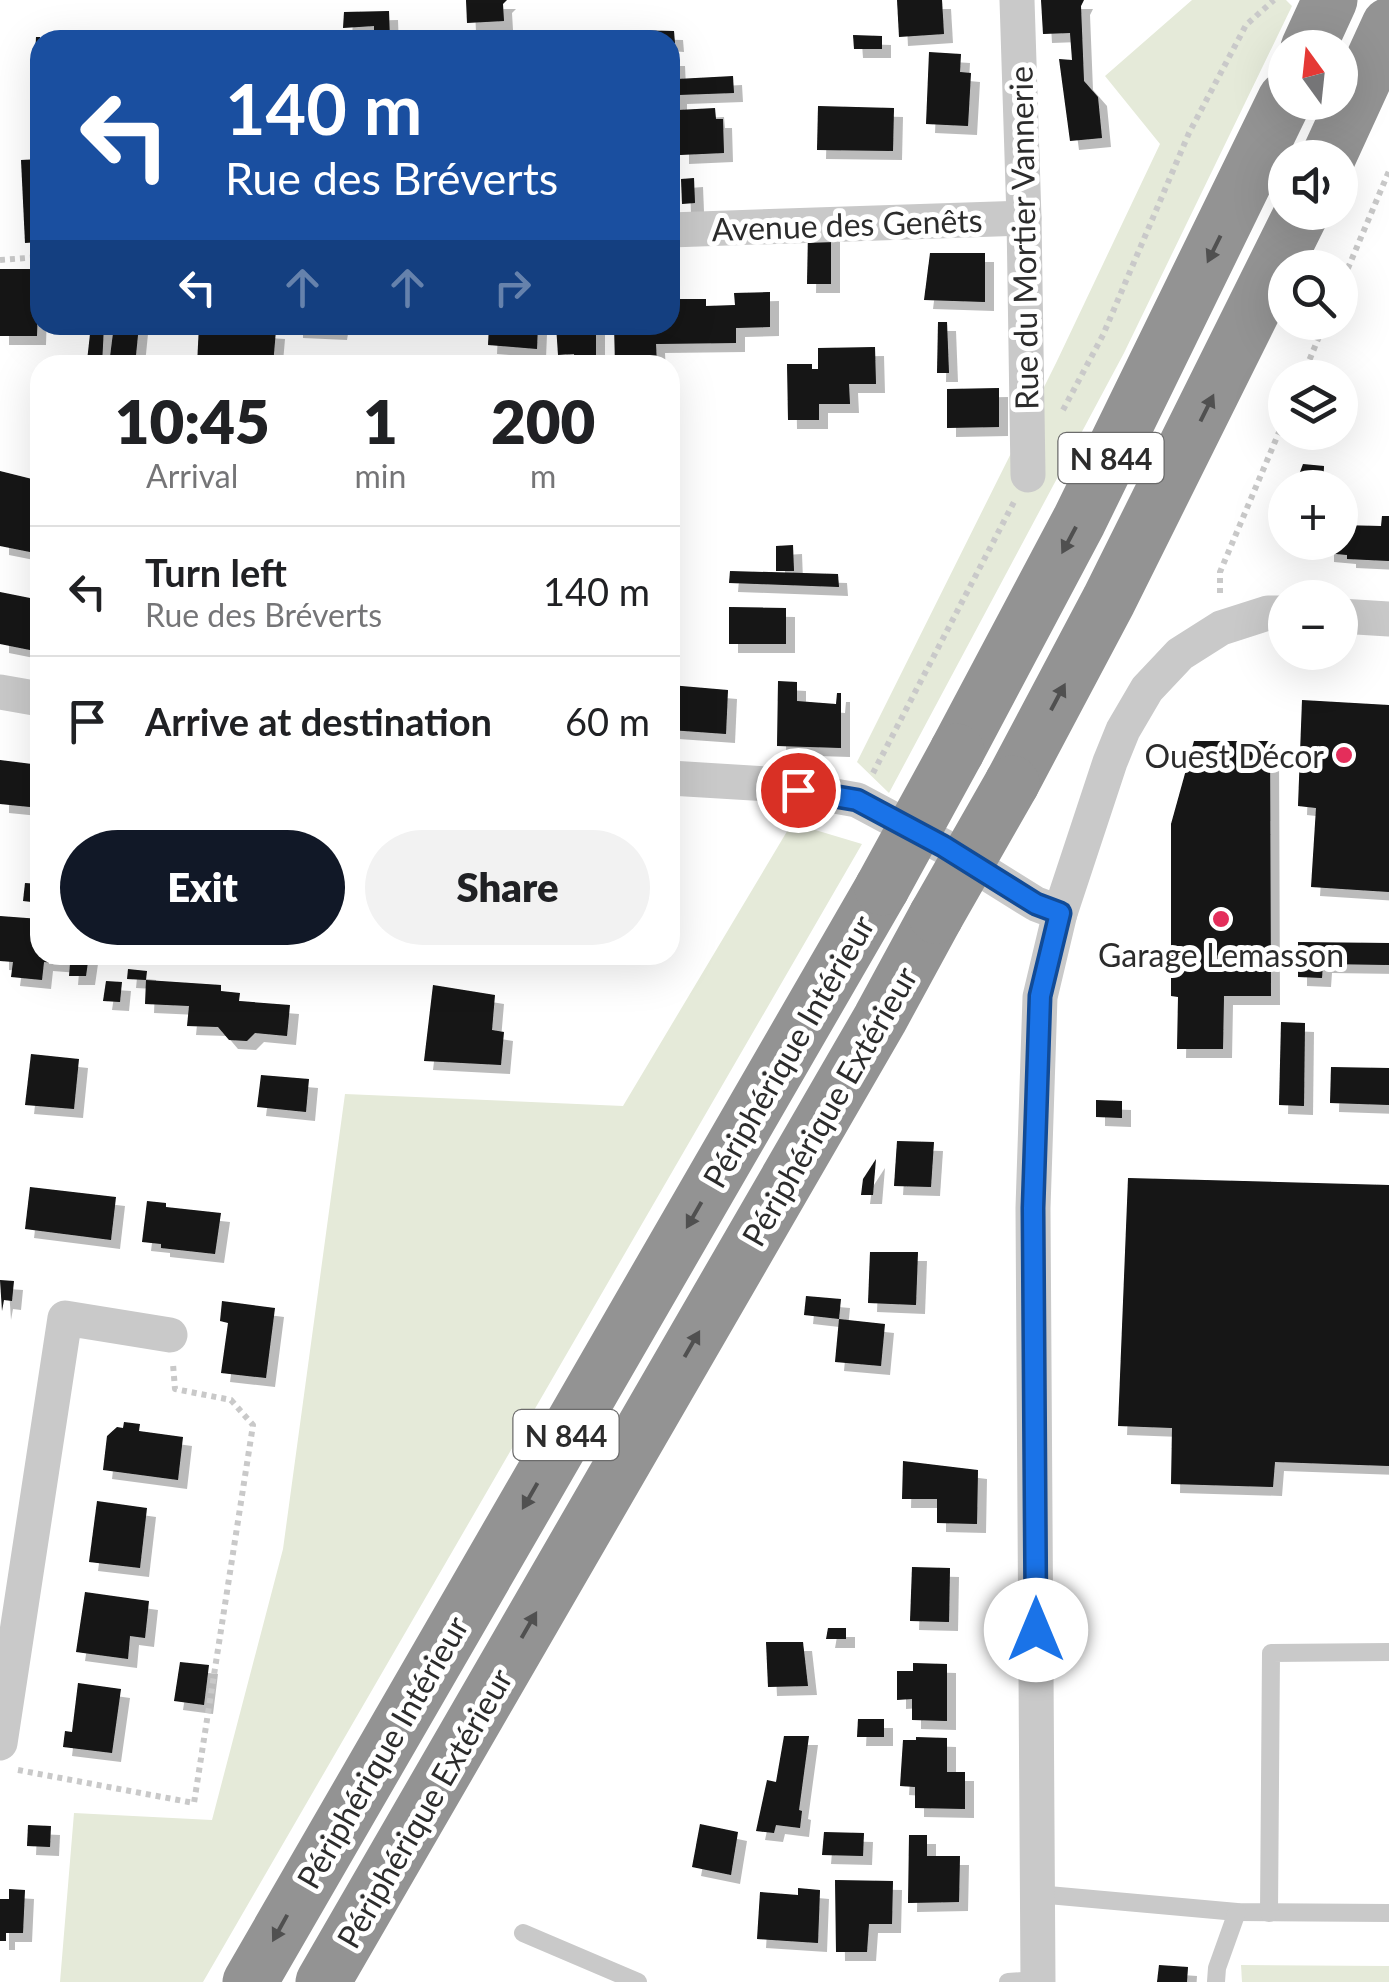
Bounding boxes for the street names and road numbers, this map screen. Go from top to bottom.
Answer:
street label: Rue du Mortier Vannerie [1001,66,1045,410]
street label: Avenue des Genêts [711,200,983,248]
road number: N 844 [1058,433,1164,483]
street label: Périphérique Intérieur [694,908,882,1194]
street label: Périphérique Extérieur [733,959,925,1253]
road number: N 844 [514,1410,618,1460]
street label: Périphérique Intérieur [288,1609,476,1895]
street label: Périphérique Extérieur [328,1661,520,1955]

